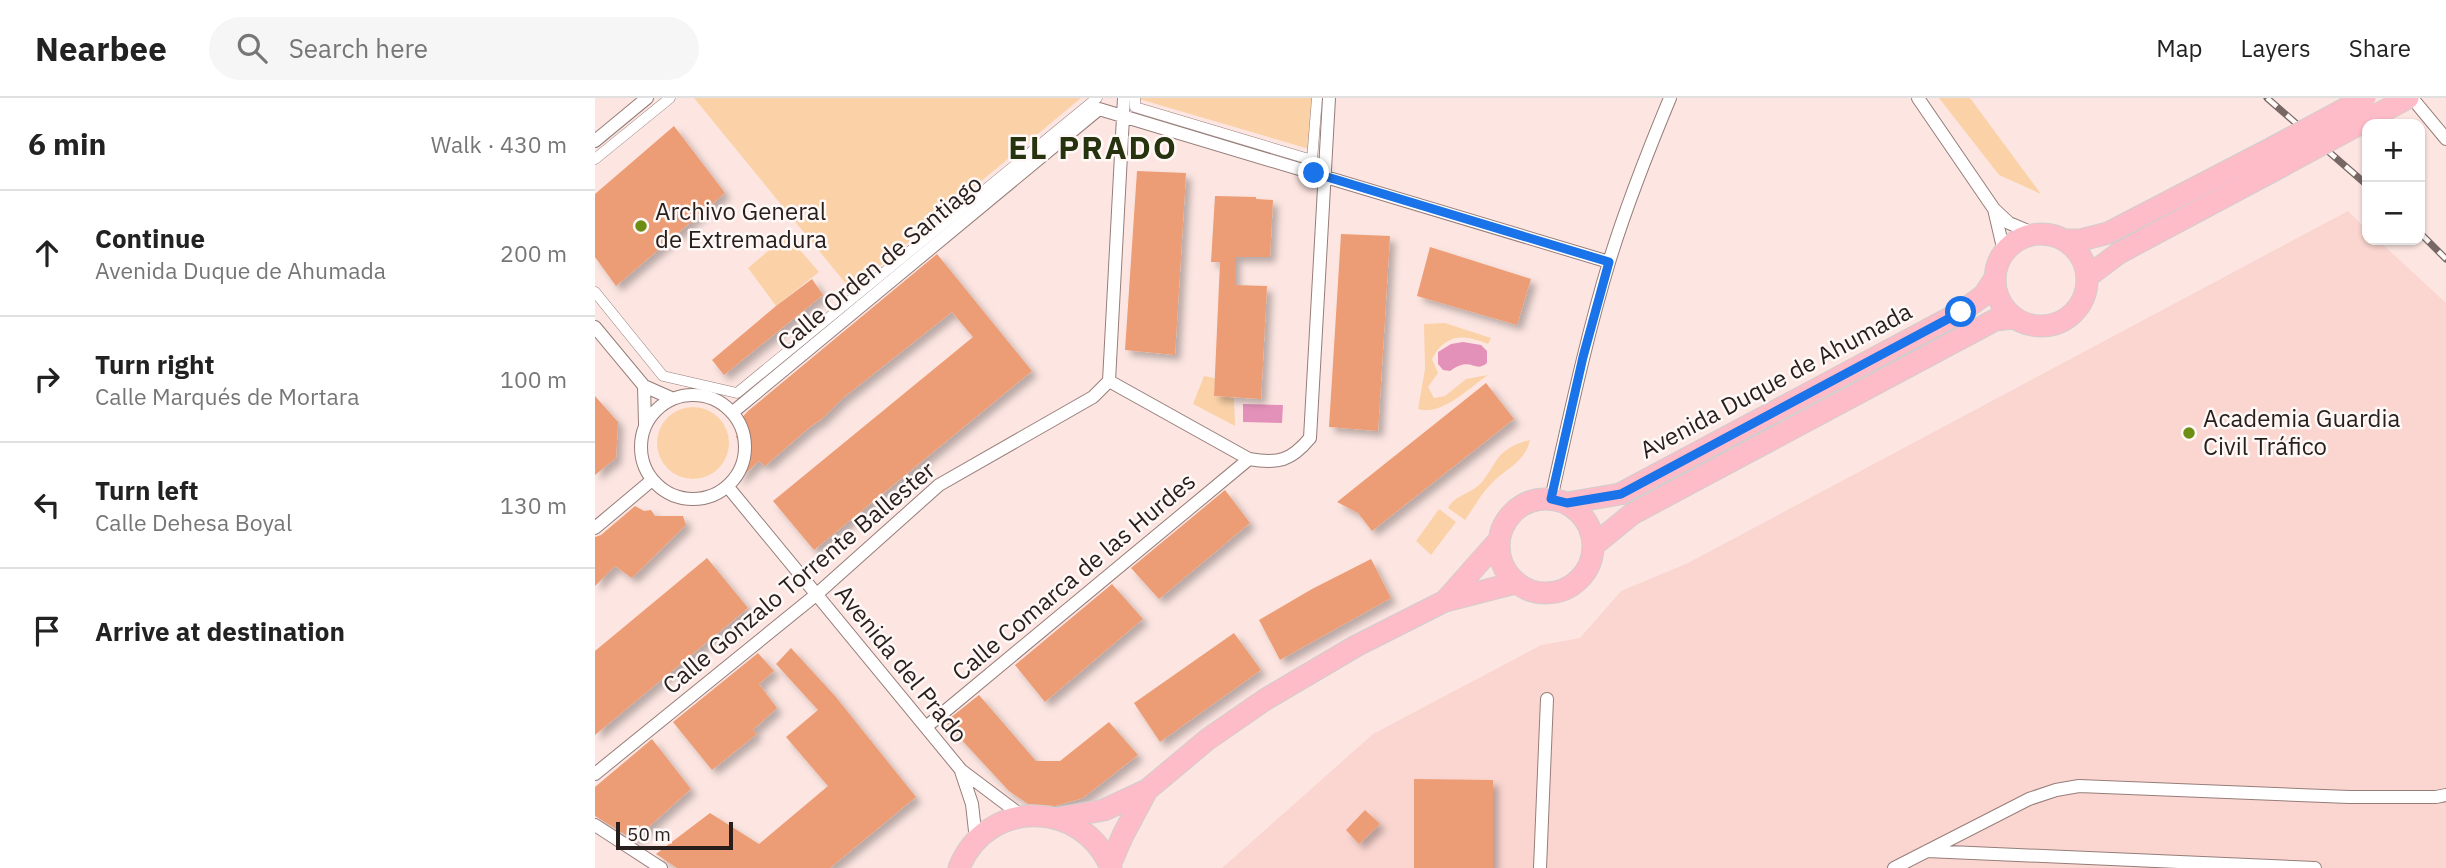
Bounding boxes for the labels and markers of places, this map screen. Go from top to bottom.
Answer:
place label: Archivo General de Extremadura [655,195,827,255]
marker: Archivo General de Extremadura [633,218,649,234]
place label: Academia Guardia Civil Tráfico [2203,402,2401,462]
marker: Academia Guardia Civil Tráfico [2181,425,2197,441]

